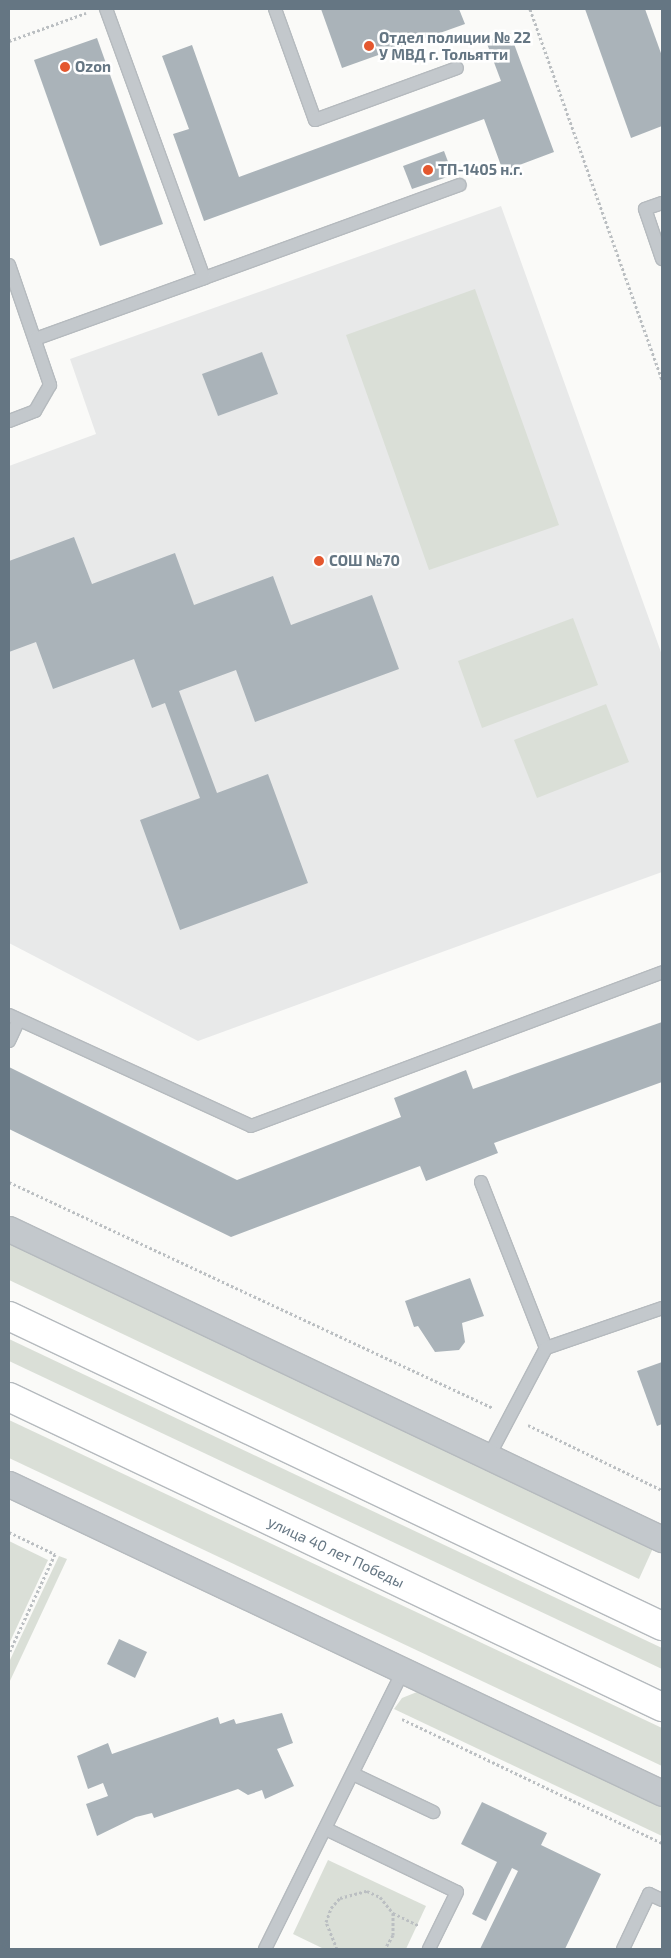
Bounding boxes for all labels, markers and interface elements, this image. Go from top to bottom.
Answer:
place label: Отдел полиции № 22 У МВД г. Тольятти [379,28,531,63]
marker: Отдел полиции № 22 У МВД г. Тольятти [363,40,375,52]
place label: Ozon [75,58,111,76]
marker: Ozon [59,61,71,73]
place label: ТП-1405 н.г. [438,161,523,179]
marker: ТП-1405 н.г. [422,164,434,176]
place label: СОШ №70 [329,552,400,570]
marker: СОШ №70 [313,555,325,567]
street label: улица 40 лет Победы [265,1512,407,1592]

